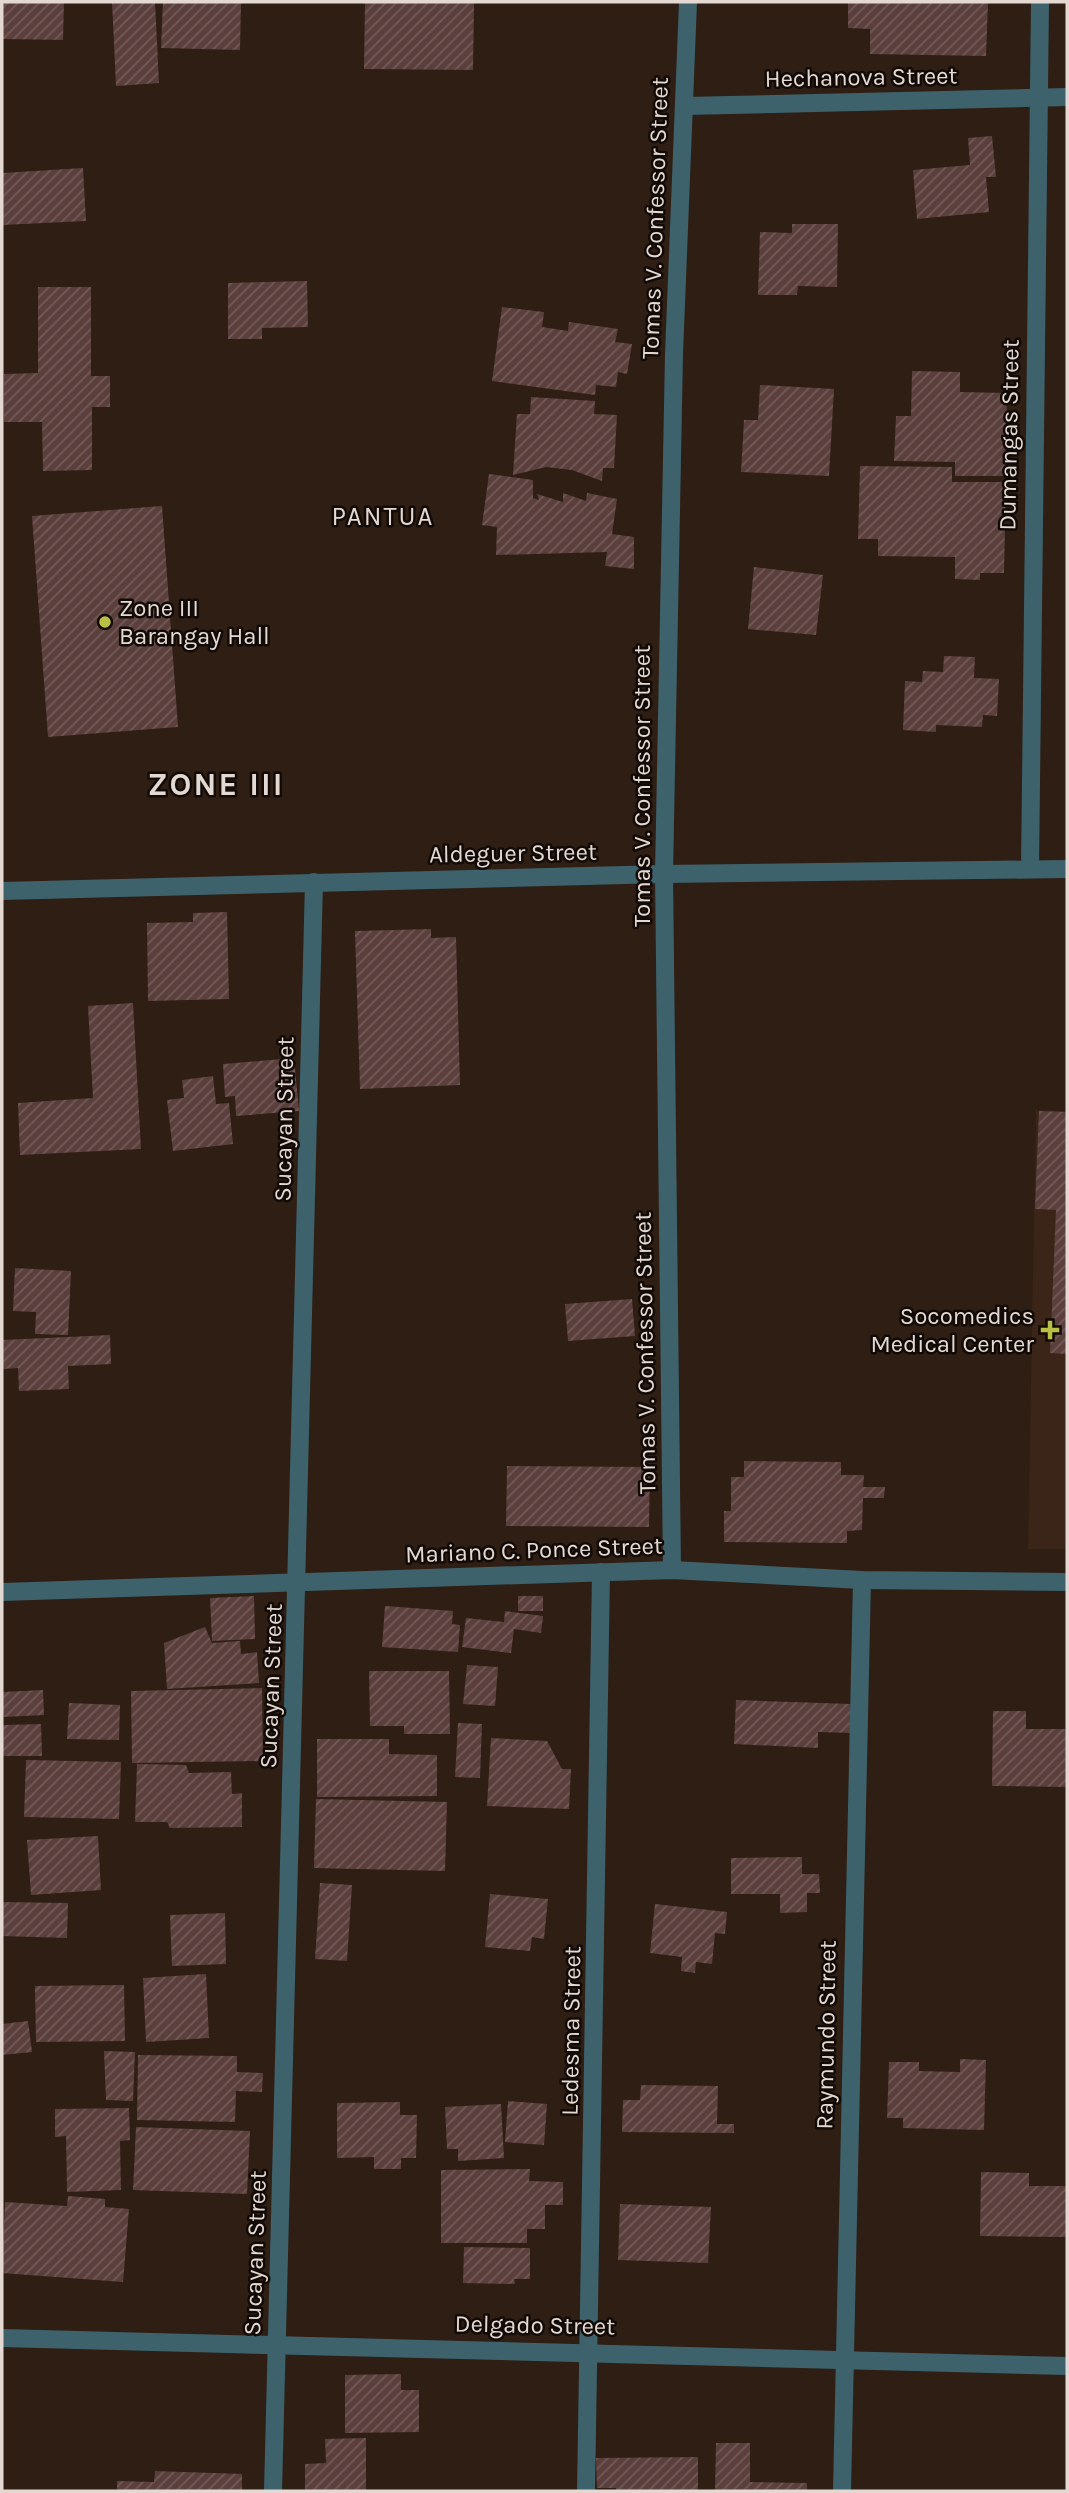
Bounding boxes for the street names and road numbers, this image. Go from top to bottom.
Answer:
street label: Hechanova Street [764,61,958,93]
street label: Tomas V. Confessor Street [636,77,674,359]
street label: Dumangas Street [993,339,1025,531]
street label: Tomas V. Confessor Street [628,645,656,927]
street label: Aldeguer Street [429,838,597,868]
street label: Sucayan Street [269,1036,299,1202]
street label: Tomas V. Confessor Street [629,1212,661,1494]
street label: Mariano C. Ponce Street [405,1532,663,1568]
street label: Sucayan Street [254,1603,288,1769]
street label: Raymundo Street [810,1940,842,2130]
street label: Ledesma Street [556,1946,586,2116]
street label: Sucayan Street [238,2170,272,2336]
street label: Delgado Street [454,2310,616,2340]

